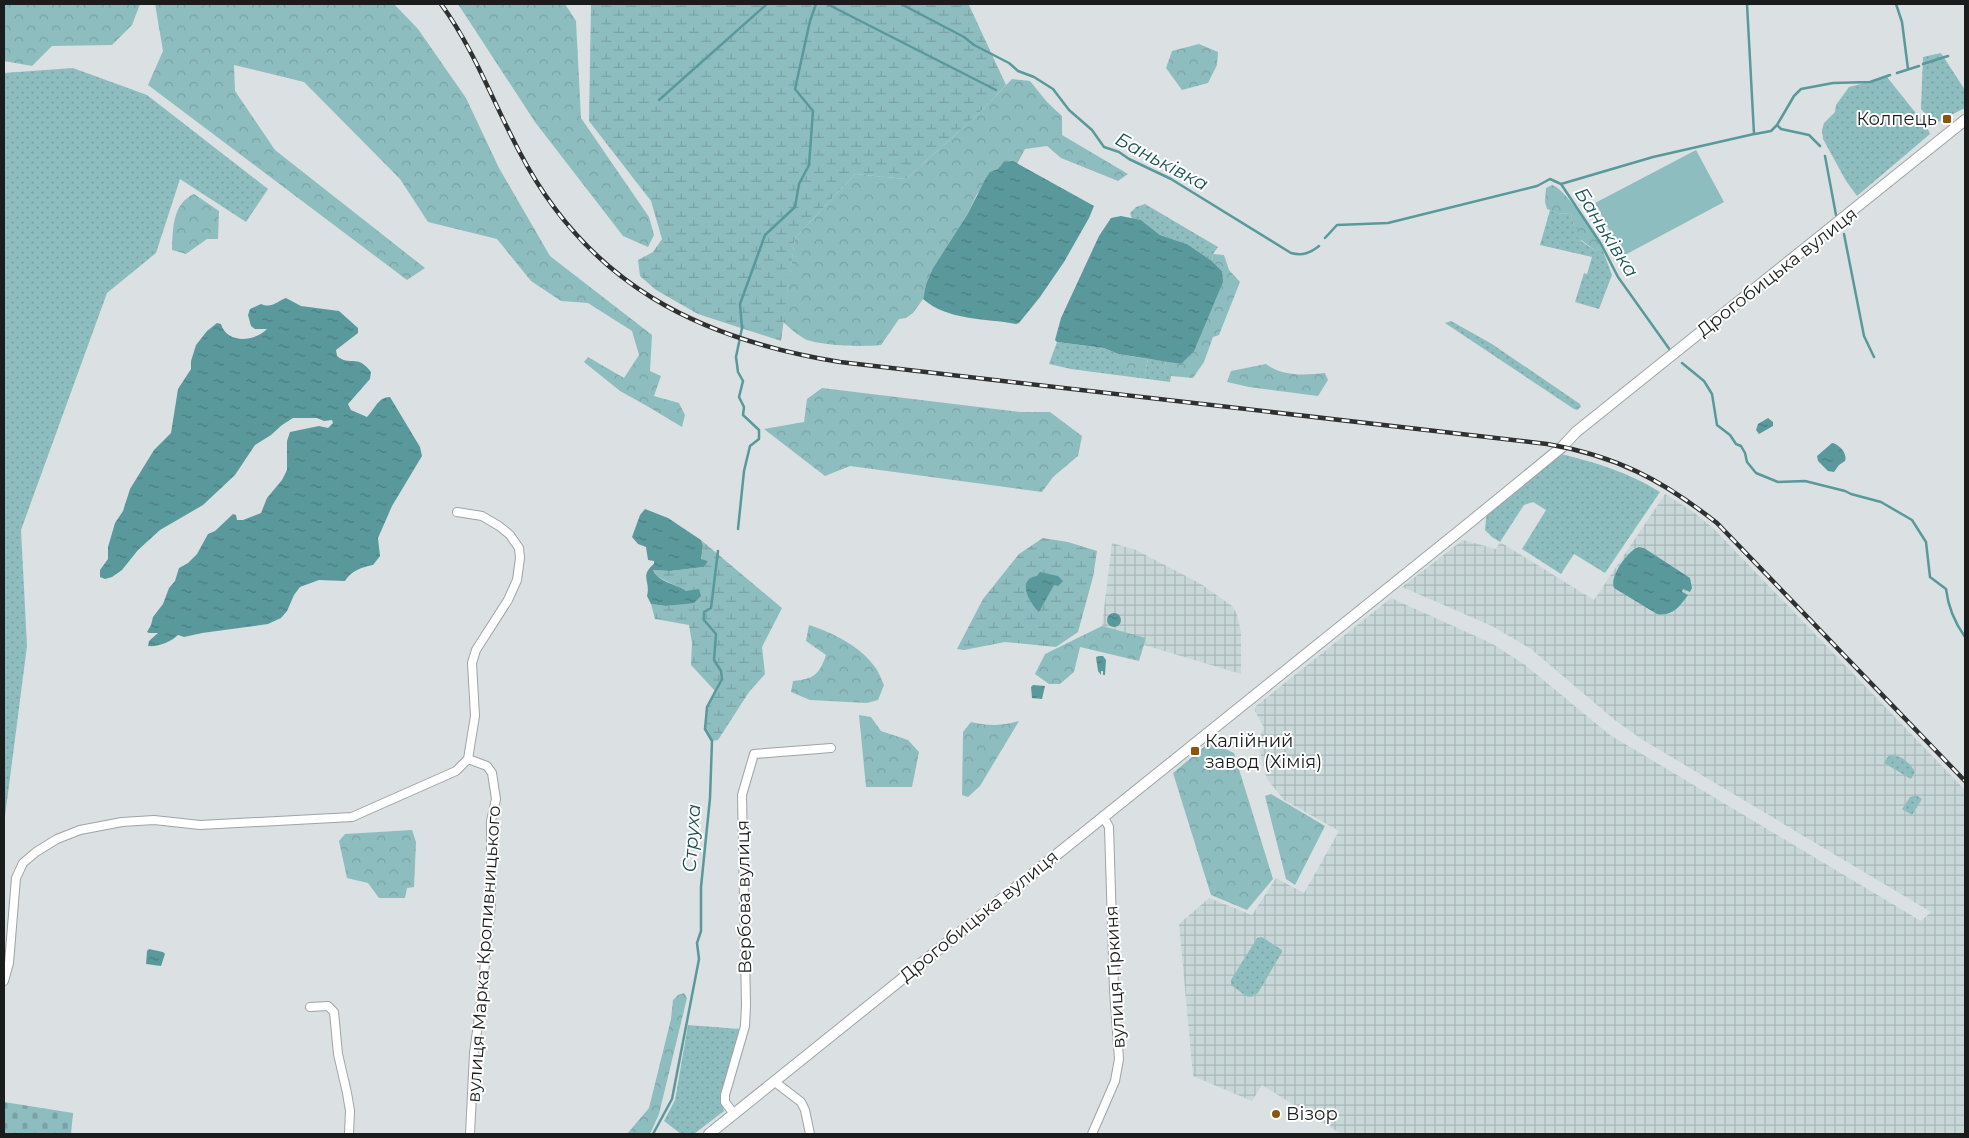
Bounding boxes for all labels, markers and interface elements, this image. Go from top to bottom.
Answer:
place label: Колпець [1856,108,1937,130]
marker: Колпець [1941,113,1953,125]
water label: Баньківка [1111,127,1212,196]
water label: Баньківка [1570,183,1643,282]
street label: Дрогобицька вулиця [1692,203,1862,341]
place label: Калійний завод (Хімія) [1205,730,1322,773]
marker: Калійний завод (Хімія) [1189,745,1201,757]
water label: Струха [678,803,705,873]
street label: вулиця Марка Кропивницького [463,805,505,1103]
street label: Вербова вулиця [732,820,756,974]
street label: Дрогобицька вулиця [895,845,1063,987]
street label: вулиця Гіркиня [1100,905,1130,1049]
place label: Візор [1286,1103,1338,1125]
marker: Візор [1270,1108,1282,1120]

